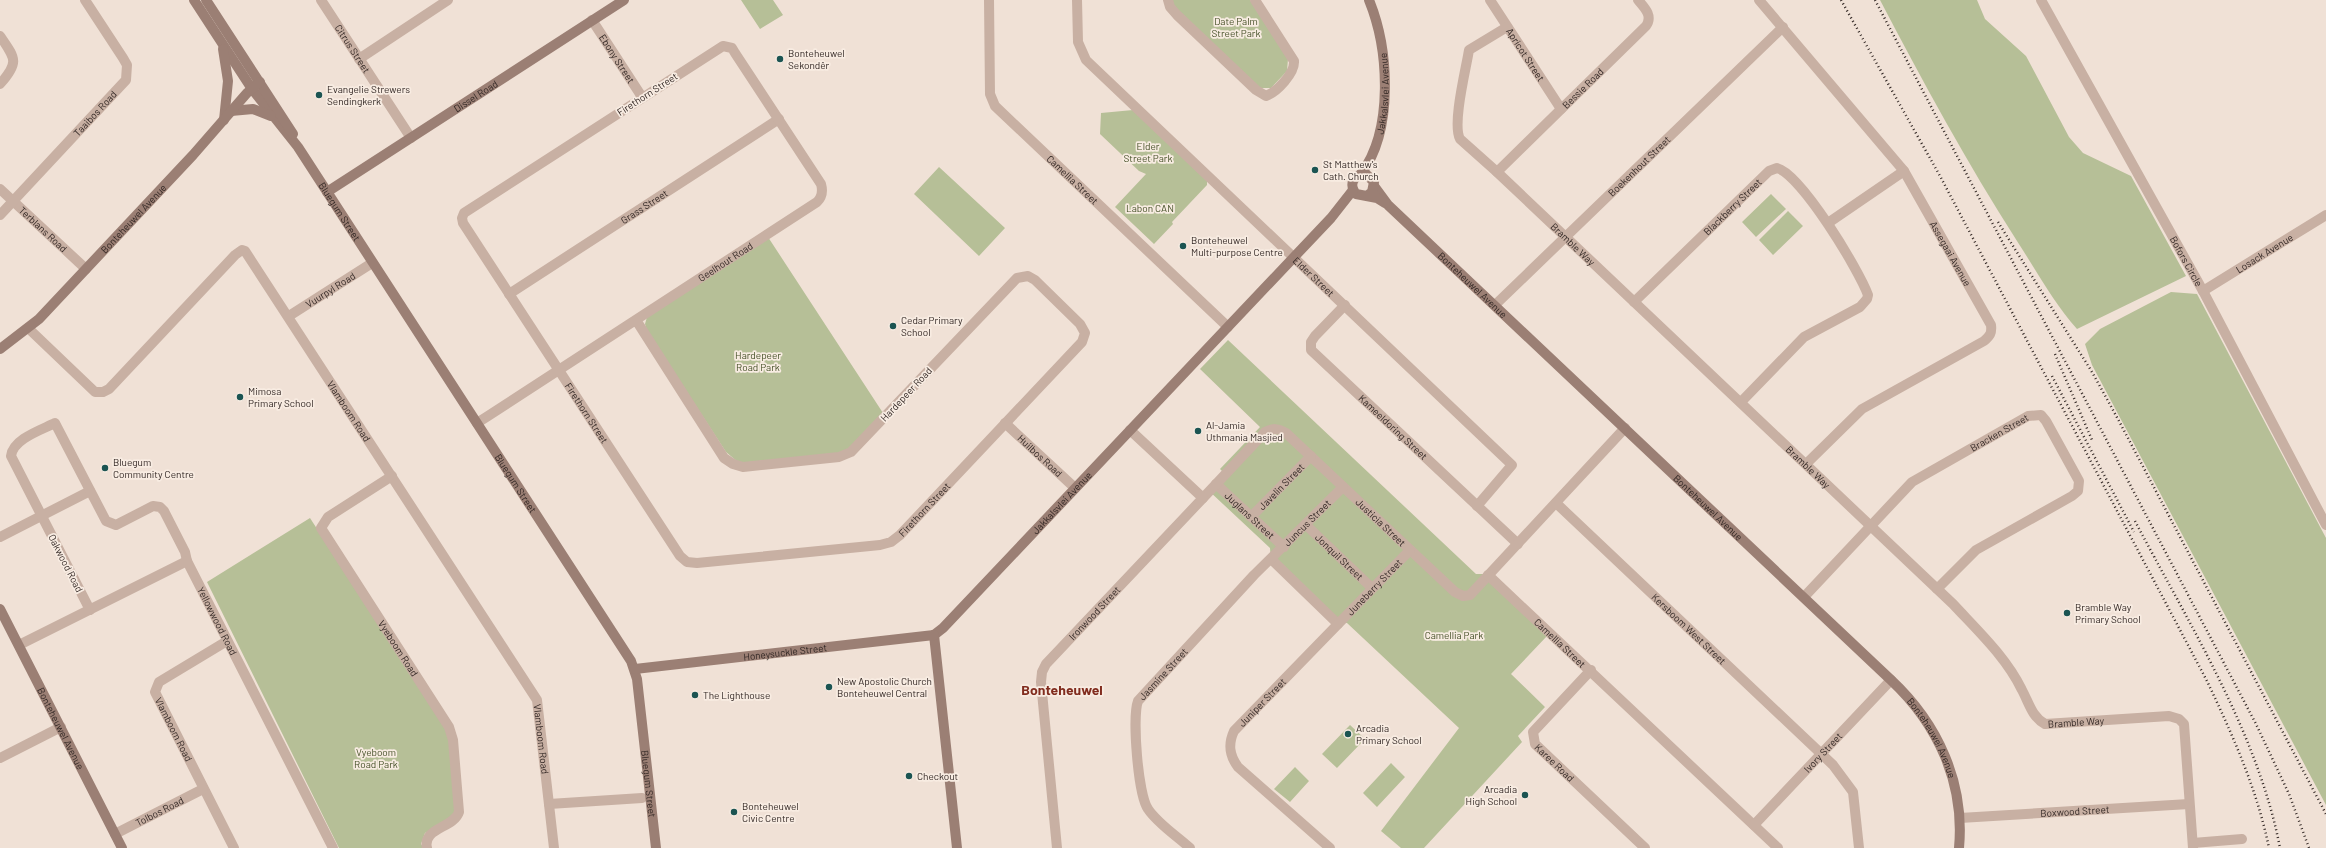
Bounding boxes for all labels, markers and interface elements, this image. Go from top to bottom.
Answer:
park label: Date Palm Street Park [1212,15,1260,39]
street label: Citrus Street [333,22,373,75]
street label: Apricot Street [1504,25,1547,84]
street label: Ebony Street [597,32,638,86]
place label: Bonteheuwel Sekondêr [788,47,845,71]
street label: Jakkalsvlei Avenue [1373,52,1391,136]
marker: Bonteheuwel Sekondêr [775,54,785,64]
street label: Bessie Road [1560,65,1606,111]
street label: Firethorn Street [614,70,680,118]
street label: Dissel Road [451,77,500,115]
place label: Evangelie Strewers Sendingkerk [327,83,410,107]
street label: Taaibos Road [71,88,119,139]
marker: Evangelie Strewers Sendingkerk [314,90,324,100]
street label: Boekenhout Street [1605,133,1673,199]
park label: Elder Street Park [1124,140,1172,164]
street label: Camellia Street [1044,152,1101,207]
place label: St Matthew's Cath. Church [1323,158,1379,182]
marker: St Matthew's Cath. Church [1310,165,1320,175]
street label: Blackberry Street [1701,176,1764,237]
street label: Bluegum Street [316,180,363,243]
street label: Bonteheuwel Avenue [98,181,169,256]
street label: Grass Street [618,187,670,226]
park label: Labon CAN [1126,202,1174,214]
street label: Terblans Road [17,204,70,254]
street label: Assegaai Avenue [1927,219,1974,288]
street label: Bramble Way [1548,220,1598,268]
street label: Losack Avenue [2233,231,2295,275]
place label: Bonteheuwel Multi-purpose Centre [1191,234,1283,258]
street label: Bofors Circle [2168,234,2205,289]
street label: Geelhout Road [696,239,755,284]
marker: Bonteheuwel Multi-purpose Centre [1178,241,1188,251]
street label: Bonteheuwel Avenue [1436,249,1510,320]
street label: Elder Street [1291,254,1337,299]
street label: Vuurpyl Road [303,269,357,310]
place label: Cedar Primary School [901,314,963,338]
marker: Cedar Primary School [888,321,898,331]
park label: Hardepeer Road Park [735,349,781,373]
street label: Hardepeer Road [878,364,934,424]
street label: Vlamboom Road [325,378,373,444]
street label: Firethorn Street [563,380,611,446]
place label: Mimosa Primary School [248,385,314,409]
marker: Mimosa Primary School [235,392,245,402]
street label: Kameeldoring Street [1356,392,1430,462]
street label: Bracken Street [1968,411,2031,454]
place label: Al-Jamia Uthmania Masjied [1206,419,1283,443]
marker: Al-Jamia Uthmania Masjied [1193,426,1203,436]
street label: Huilbos Road [1015,432,1065,479]
street label: Bramble Way [1784,443,1833,491]
street label: Bluegum Street [492,452,540,515]
place label: Bluegum Community Centre [113,456,194,480]
street label: Javelin Street [1256,460,1307,512]
marker: Bluegum Community Centre [100,463,110,473]
street label: Jakkalsvlei Avenue [1029,469,1094,536]
street label: Bonteheuwel Avenue [1671,472,1745,543]
street label: Firethorn Street [896,480,953,539]
street label: Juglans Street [1222,489,1277,541]
street label: Justicia Street [1353,496,1409,549]
street label: Juncus Street [1281,497,1333,548]
street label: Jonquil Street [1313,531,1366,583]
street label: Oakwood Road [46,532,86,594]
street label: Juneberry Street [1344,556,1405,618]
street label: Ironwood Street [1066,583,1123,642]
street label: Yellowwood Road [195,585,240,657]
street label: Kersboom West Street [1649,591,1729,667]
place label: Bramble Way Primary School [2075,601,2141,625]
marker: Bramble Way Primary School [2062,608,2072,618]
street label: Camellia Street [1532,616,1589,670]
street label: Vyeboom Road [376,618,421,679]
park label: Camellia Park [1425,629,1483,641]
street label: Honeysuckle Street [743,641,828,663]
street label: Jasmine Street [1136,645,1190,702]
place label: New Apostolic Church Bonteheuwel Central [837,675,932,699]
street label: Juniper Street [1236,675,1288,729]
district label: Bonteheuwel [1021,681,1103,698]
marker: New Apostolic Church Bonteheuwel Central [824,682,834,692]
street label: Bonteheuwel Avenue [35,685,87,771]
place label: The Lighthouse [703,689,770,701]
marker: The Lighthouse [690,690,700,700]
street label: Vlamboom Road [153,695,195,763]
street label: Bonteheuwel Avenue [1905,695,1958,779]
street label: Vlamboom Road [532,703,551,775]
street label: Bramble Way [2047,714,2105,730]
place label: Arcadia Primary School [1356,722,1422,746]
marker: Arcadia Primary School [1343,729,1353,739]
street label: Ivory Street [1801,730,1845,775]
street label: Karee Road [1532,741,1577,784]
park label: Vyeboom Road Park [354,746,398,770]
street label: Bluegum Street [639,749,659,818]
place label: Checkout [917,770,959,782]
marker: Checkout [904,771,914,781]
place label: Arcadia High School [1466,783,1517,807]
marker: Arcadia High School [1520,790,1530,800]
street label: Tolbos Road [133,794,186,829]
place label: Bonteheuwel Civic Centre [742,800,799,824]
street label: Boxwood Street [2040,803,2110,819]
marker: Bonteheuwel Civic Centre [729,807,739,817]

